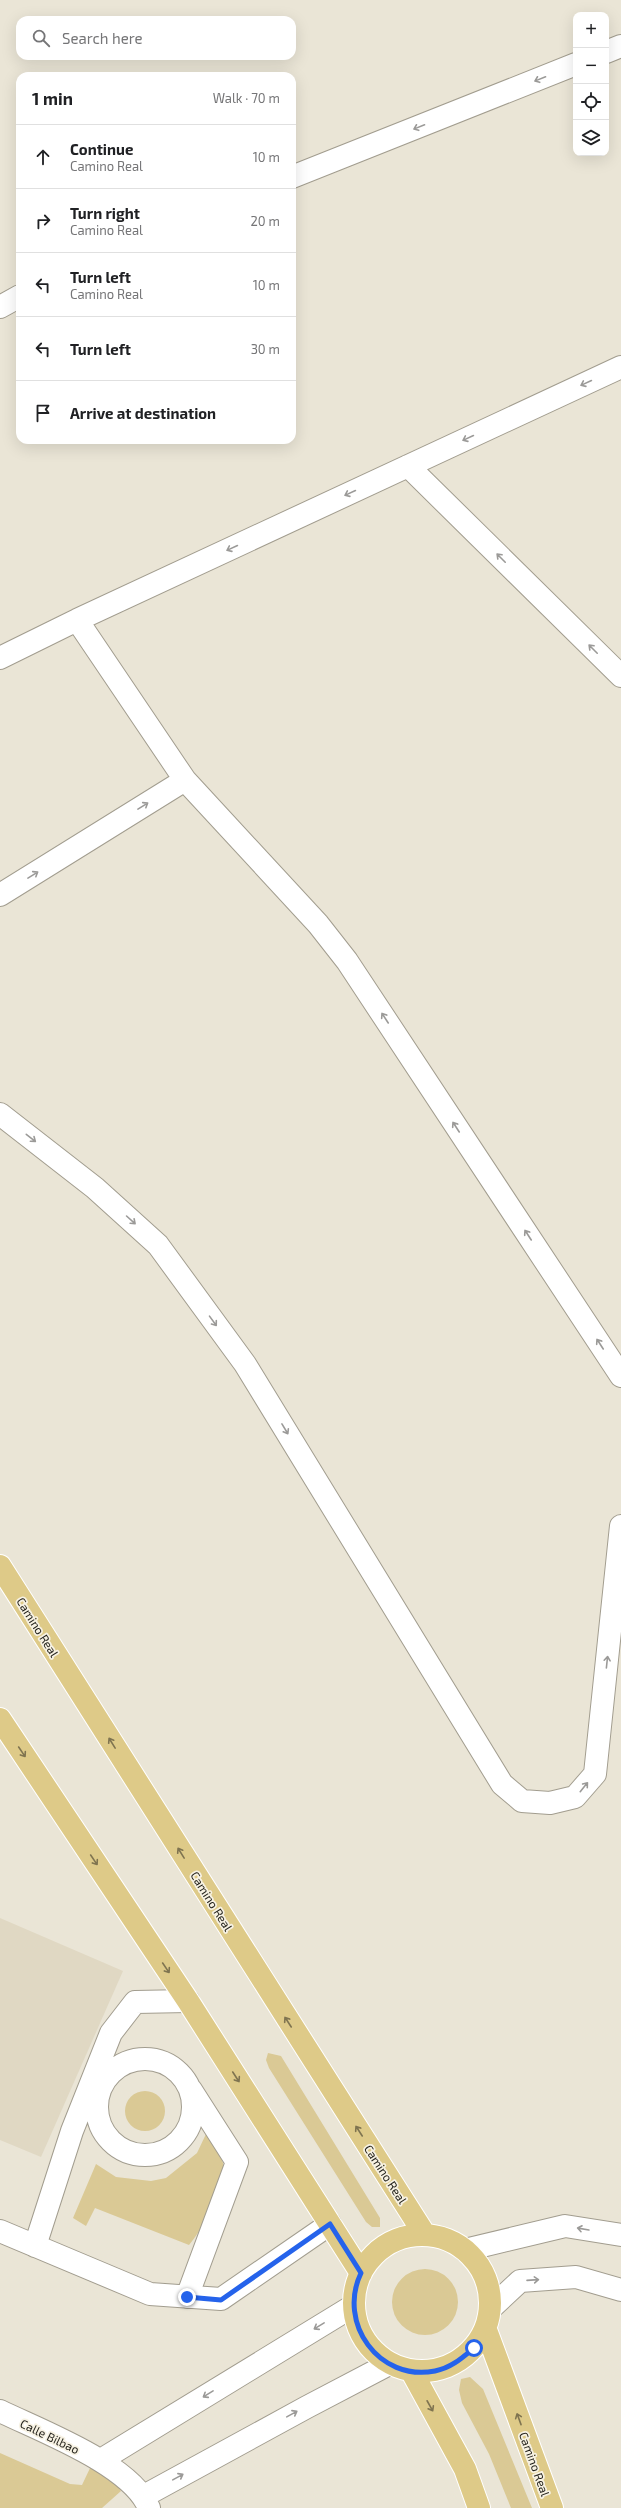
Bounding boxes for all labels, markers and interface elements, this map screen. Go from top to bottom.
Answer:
map controls [573,12,609,156]
button: + [573,12,609,48]
search box [16,16,296,60]
icon: search [30,27,52,49]
text: Search here [62,29,143,47]
button: − [573,48,609,84]
one-way arrow [534,75,546,83]
button: locate [573,84,609,120]
text: 1 min [32,88,73,108]
text: Walk · 70 m [213,90,280,106]
button: layers [573,120,609,156]
one-way arrow [413,123,425,131]
text: Continue [70,140,133,158]
icon: ahead [32,146,54,168]
text: 10 m [253,149,280,165]
text: Camino Real [70,158,143,174]
text: Turn right [70,204,140,222]
icon: right [32,210,54,232]
text: 20 m [251,213,280,229]
text: Camino Real [70,222,143,238]
text: Turn left [70,268,131,286]
icon: left [32,274,54,296]
text: 10 m [253,277,280,293]
text: Camino Real [70,286,143,302]
icon: left [32,338,54,360]
text: Turn left [70,340,131,358]
text: 30 m [251,341,280,357]
one-way arrow [580,380,592,387]
icon: arrive [32,402,54,424]
text: Arrive at destination [70,404,216,422]
one-way arrow [462,435,474,442]
one-way arrow [344,490,356,497]
one-way arrow [226,545,238,552]
one-way arrow [496,553,505,563]
one-way arrow [588,644,598,654]
one-way arrow [137,802,148,810]
one-way arrow [27,870,39,878]
one-way arrow [381,1013,389,1024]
one-way arrow [452,1122,460,1133]
one-way arrow [25,1134,36,1142]
one-way arrow [126,1216,137,1225]
one-way arrow [524,1230,532,1241]
one-way arrow [209,1315,218,1326]
one-way arrow [595,1338,603,1350]
one-way arrow [281,1423,289,1434]
street label: Camino Real [14,1595,62,1660]
one-way arrow [603,1656,610,1669]
one-way arrow [107,1737,115,1749]
one-way arrow [18,1746,26,1757]
one-way arrow [579,1782,588,1792]
one-way arrow [177,1848,185,1859]
one-way arrow [90,1854,98,1865]
street label: Camino Real [188,1869,236,1934]
one-way arrow [162,1962,170,1973]
one-way arrow [284,2017,292,2028]
one-way arrow [232,2072,240,2083]
one-way arrow [354,2125,362,2137]
street label: Camino Real [362,2142,410,2206]
one-way arrow [576,2224,589,2232]
one-way arrow [526,2277,539,2284]
route end [178,2288,196,2306]
one-way arrow [313,2322,325,2330]
route start [465,2339,483,2357]
one-way arrow [202,2390,214,2398]
one-way arrow [427,2400,435,2412]
one-way arrow [286,2410,298,2418]
one-way arrow [514,2413,522,2425]
street label: Calle Bilbao [18,2416,82,2456]
street label: Camino Real [517,2430,553,2498]
one-way arrow [172,2473,184,2481]

